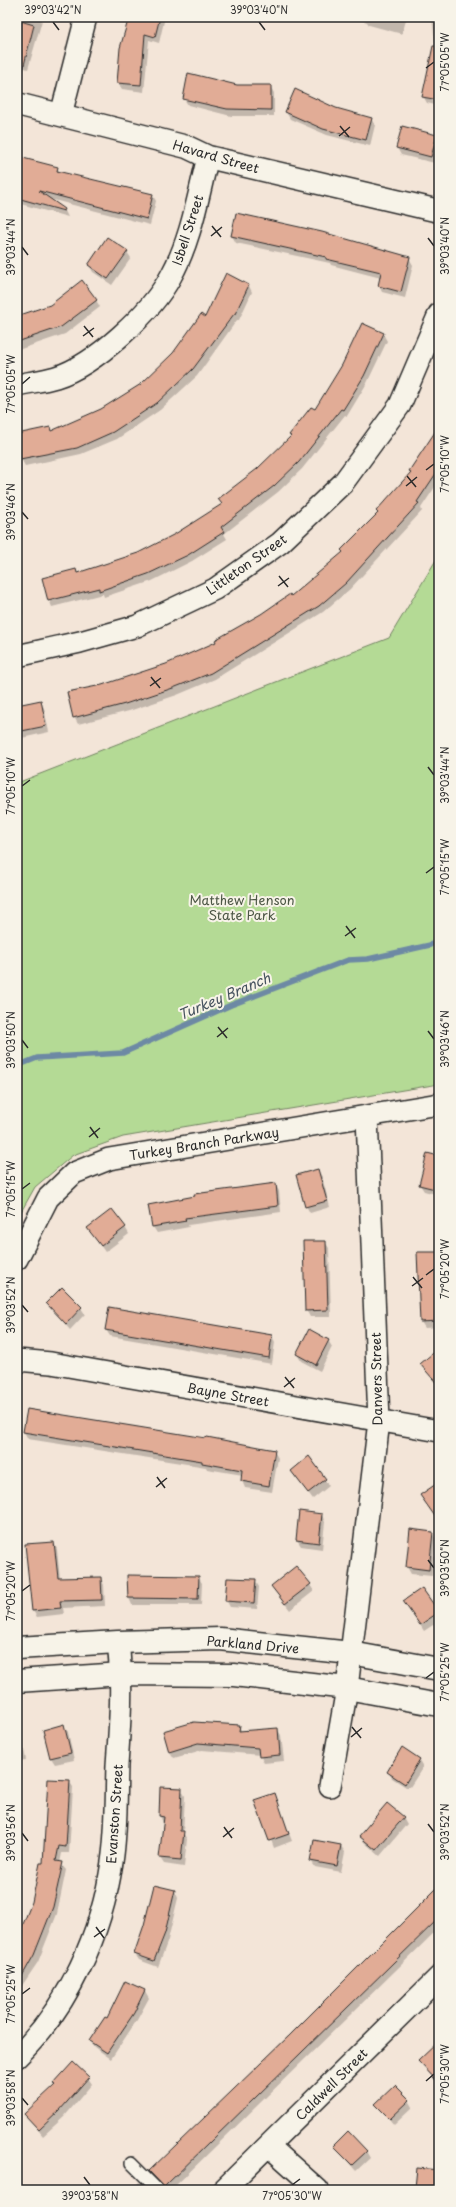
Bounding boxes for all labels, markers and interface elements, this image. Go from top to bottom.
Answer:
text: 39°03'42"N [24,2,82,17]
text: 39°03'40"N [230,2,288,17]
text: 77°05'05"W [437,32,452,92]
street label: Havard Street [171,135,261,177]
street label: Isbell Street [167,192,207,268]
text: 39°03'40"N [437,217,452,275]
text: 39°03'44"N [3,218,18,276]
text: 77°05'05"W [3,354,18,414]
text: 77°05'10"W [437,435,452,493]
text: 39°03'46"N [3,483,18,541]
street label: Littleton Street [202,529,290,599]
text: 39°03'44"N [437,746,452,804]
text: 77°05'10"W [3,757,18,815]
text: 77°05'15"W [437,838,452,895]
park label: Matthew Henson State Park [189,890,295,924]
water label: Turkey Branch [175,967,274,1025]
text: 39°03'46"N [437,1010,452,1068]
text: 39°03'50"N [3,1011,18,1069]
street label: Turkey Branch Parkway [128,1122,280,1164]
text: 77°05'15"W [3,1160,18,1217]
text: 77°05'20"W [437,1238,452,1299]
text: 39°03'52"N [3,1276,18,1334]
street label: Danvers Street [366,1332,386,1426]
street label: Bayne Street [186,1377,270,1411]
text: 39°03'50"N [437,1539,452,1597]
text: 77°05'20"W [3,1560,18,1621]
street label: Parkland Drive [206,1630,300,1658]
text: 77°05'25"W [437,1642,452,1701]
street label: Evanston Street [101,1764,127,1864]
text: 39°03'52"N [437,1803,452,1861]
text: 39°03'56"N [3,1804,18,1862]
text: 77°05'25"W [3,1964,18,2023]
street label: Caldwell Street [291,2044,371,2124]
text: 77°05'30"W [437,2044,452,2104]
text: 39°03'58"N [3,2069,18,2126]
text: 39°03'58"N [62,2188,119,2203]
text: 77°05'30"W [262,2188,322,2203]

